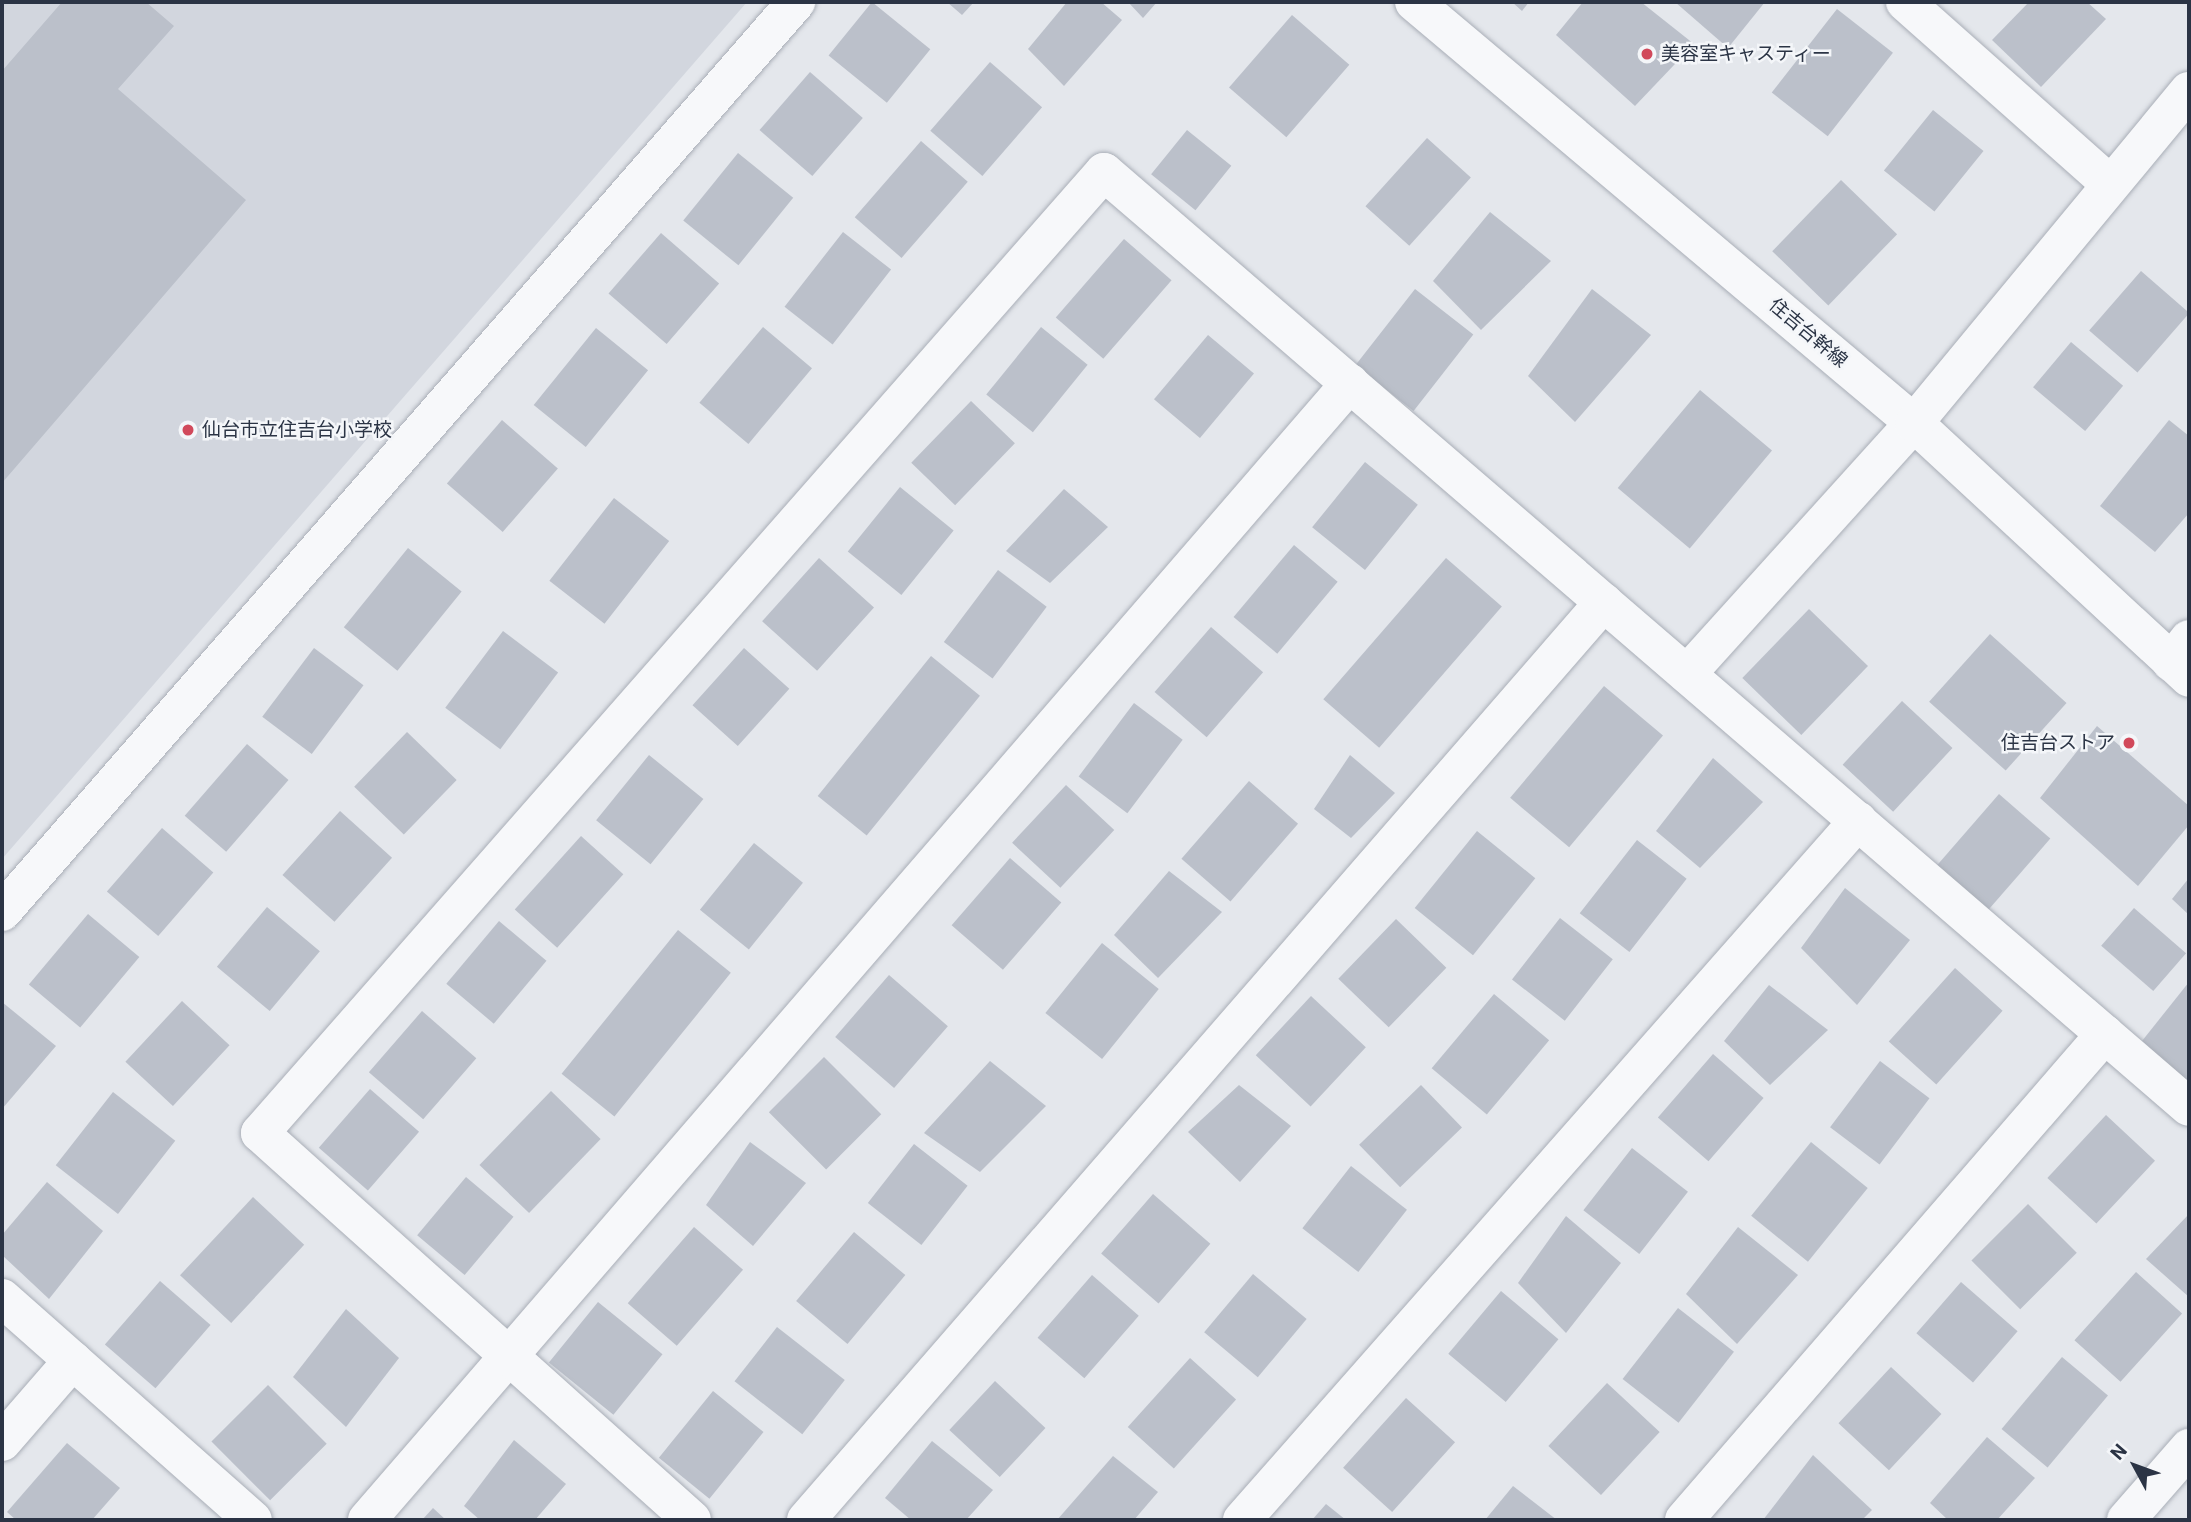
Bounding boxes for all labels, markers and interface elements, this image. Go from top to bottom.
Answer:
place label: 美容室キャスティー [1661,43,1832,65]
marker: 美容室キャスティー [1639,46,1655,62]
street label: 住吉台幹線 [1764,294,1852,372]
place label: 仙台市立住吉台小学校 [202,419,392,441]
marker: 仙台市立住吉台小学校 [180,422,196,438]
place label: 住吉台ストア [2001,732,2115,754]
marker: 住吉台ストア [2121,735,2137,751]
north arrow [2100,1431,2170,1501]
text: N [2106,1439,2132,1464]

